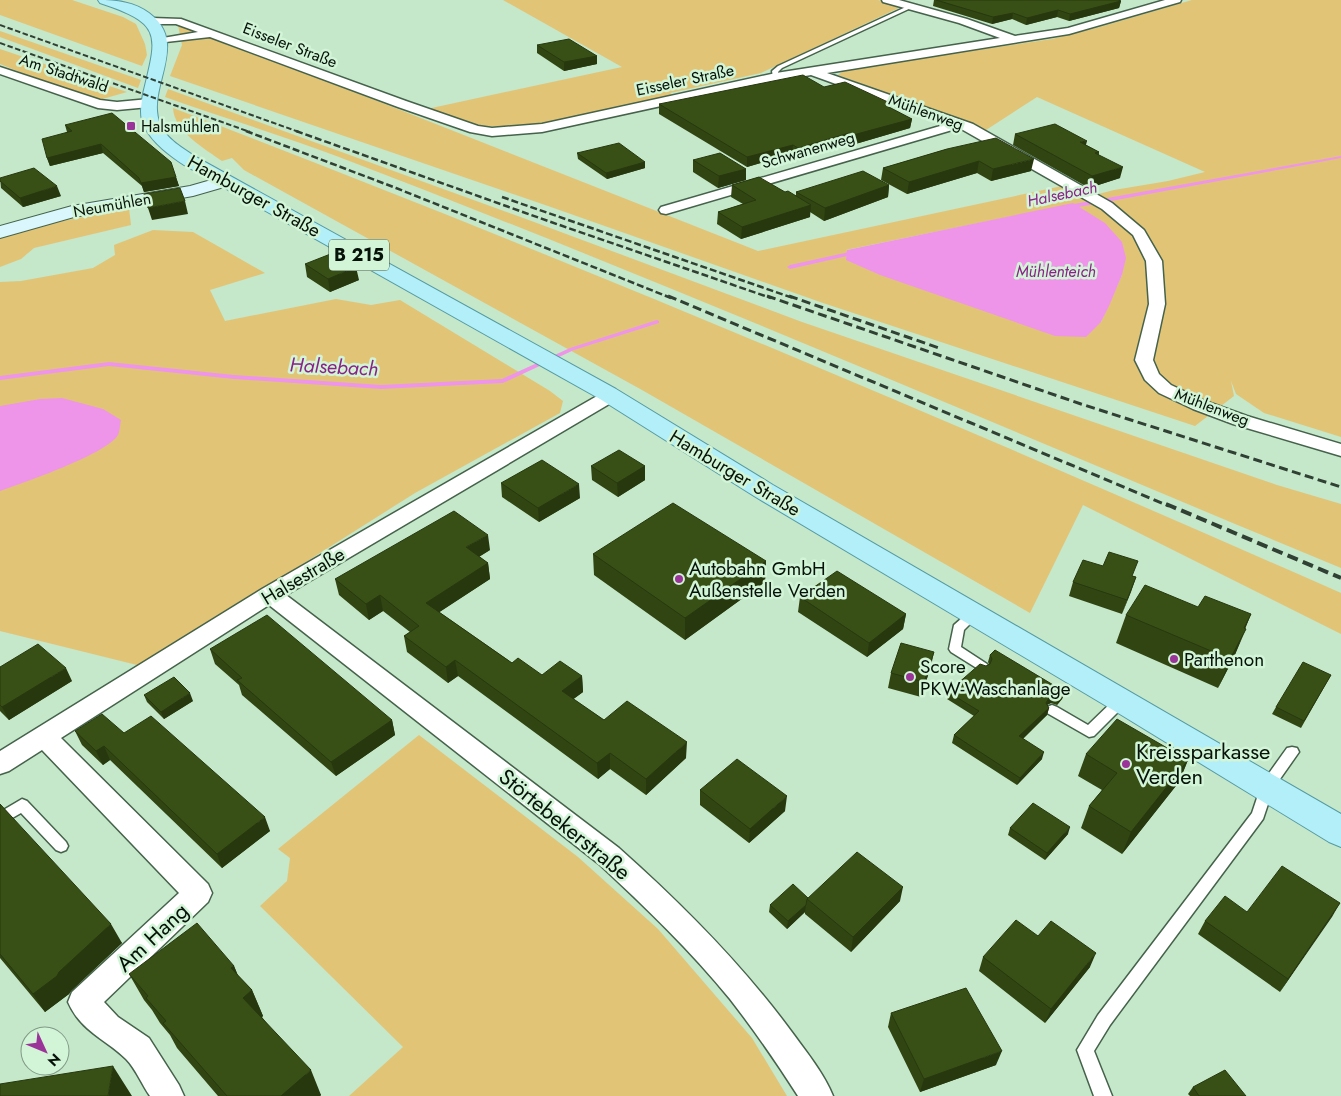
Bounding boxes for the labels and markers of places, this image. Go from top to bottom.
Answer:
place label: Halsmühlen [141,115,220,138]
marker: Halsmühlen [125,120,137,132]
place label: Autobahn GmbH Außenstelle Verden [689,555,846,604]
marker: Autobahn GmbH Außenstelle Verden [673,573,685,585]
place label: Parthenon [1184,646,1264,673]
place label: Score PKW-Waschanlage [920,653,1071,702]
marker: Parthenon [1168,653,1180,665]
marker: Score PKW-Waschanlage [904,671,916,683]
place label: Kreissparkasse Verden [1136,735,1270,792]
marker: Kreissparkasse Verden [1120,758,1132,770]

